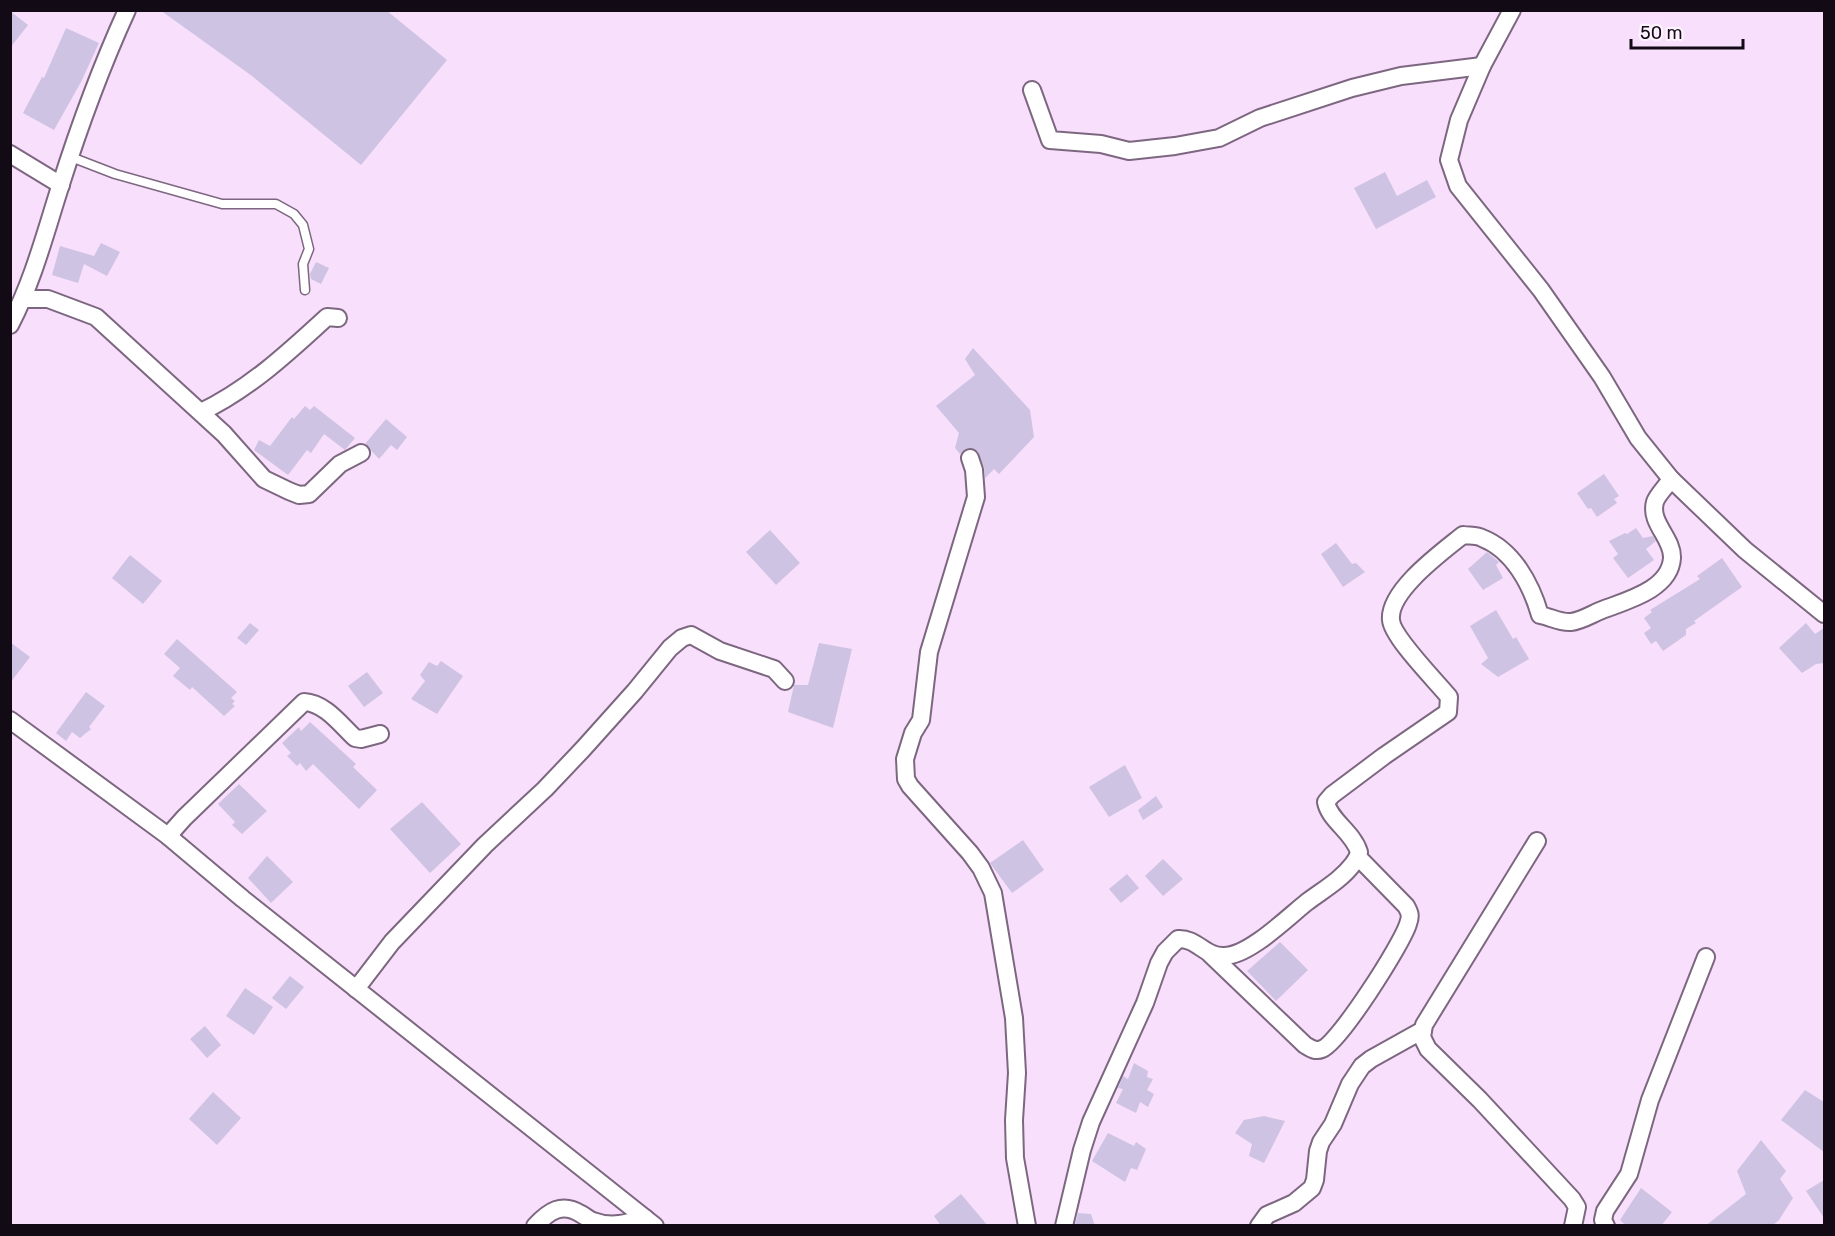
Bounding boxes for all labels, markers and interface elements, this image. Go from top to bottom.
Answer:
scale bar [1631,12,1744,50]
text: 50 m [1640,22,1683,44]

